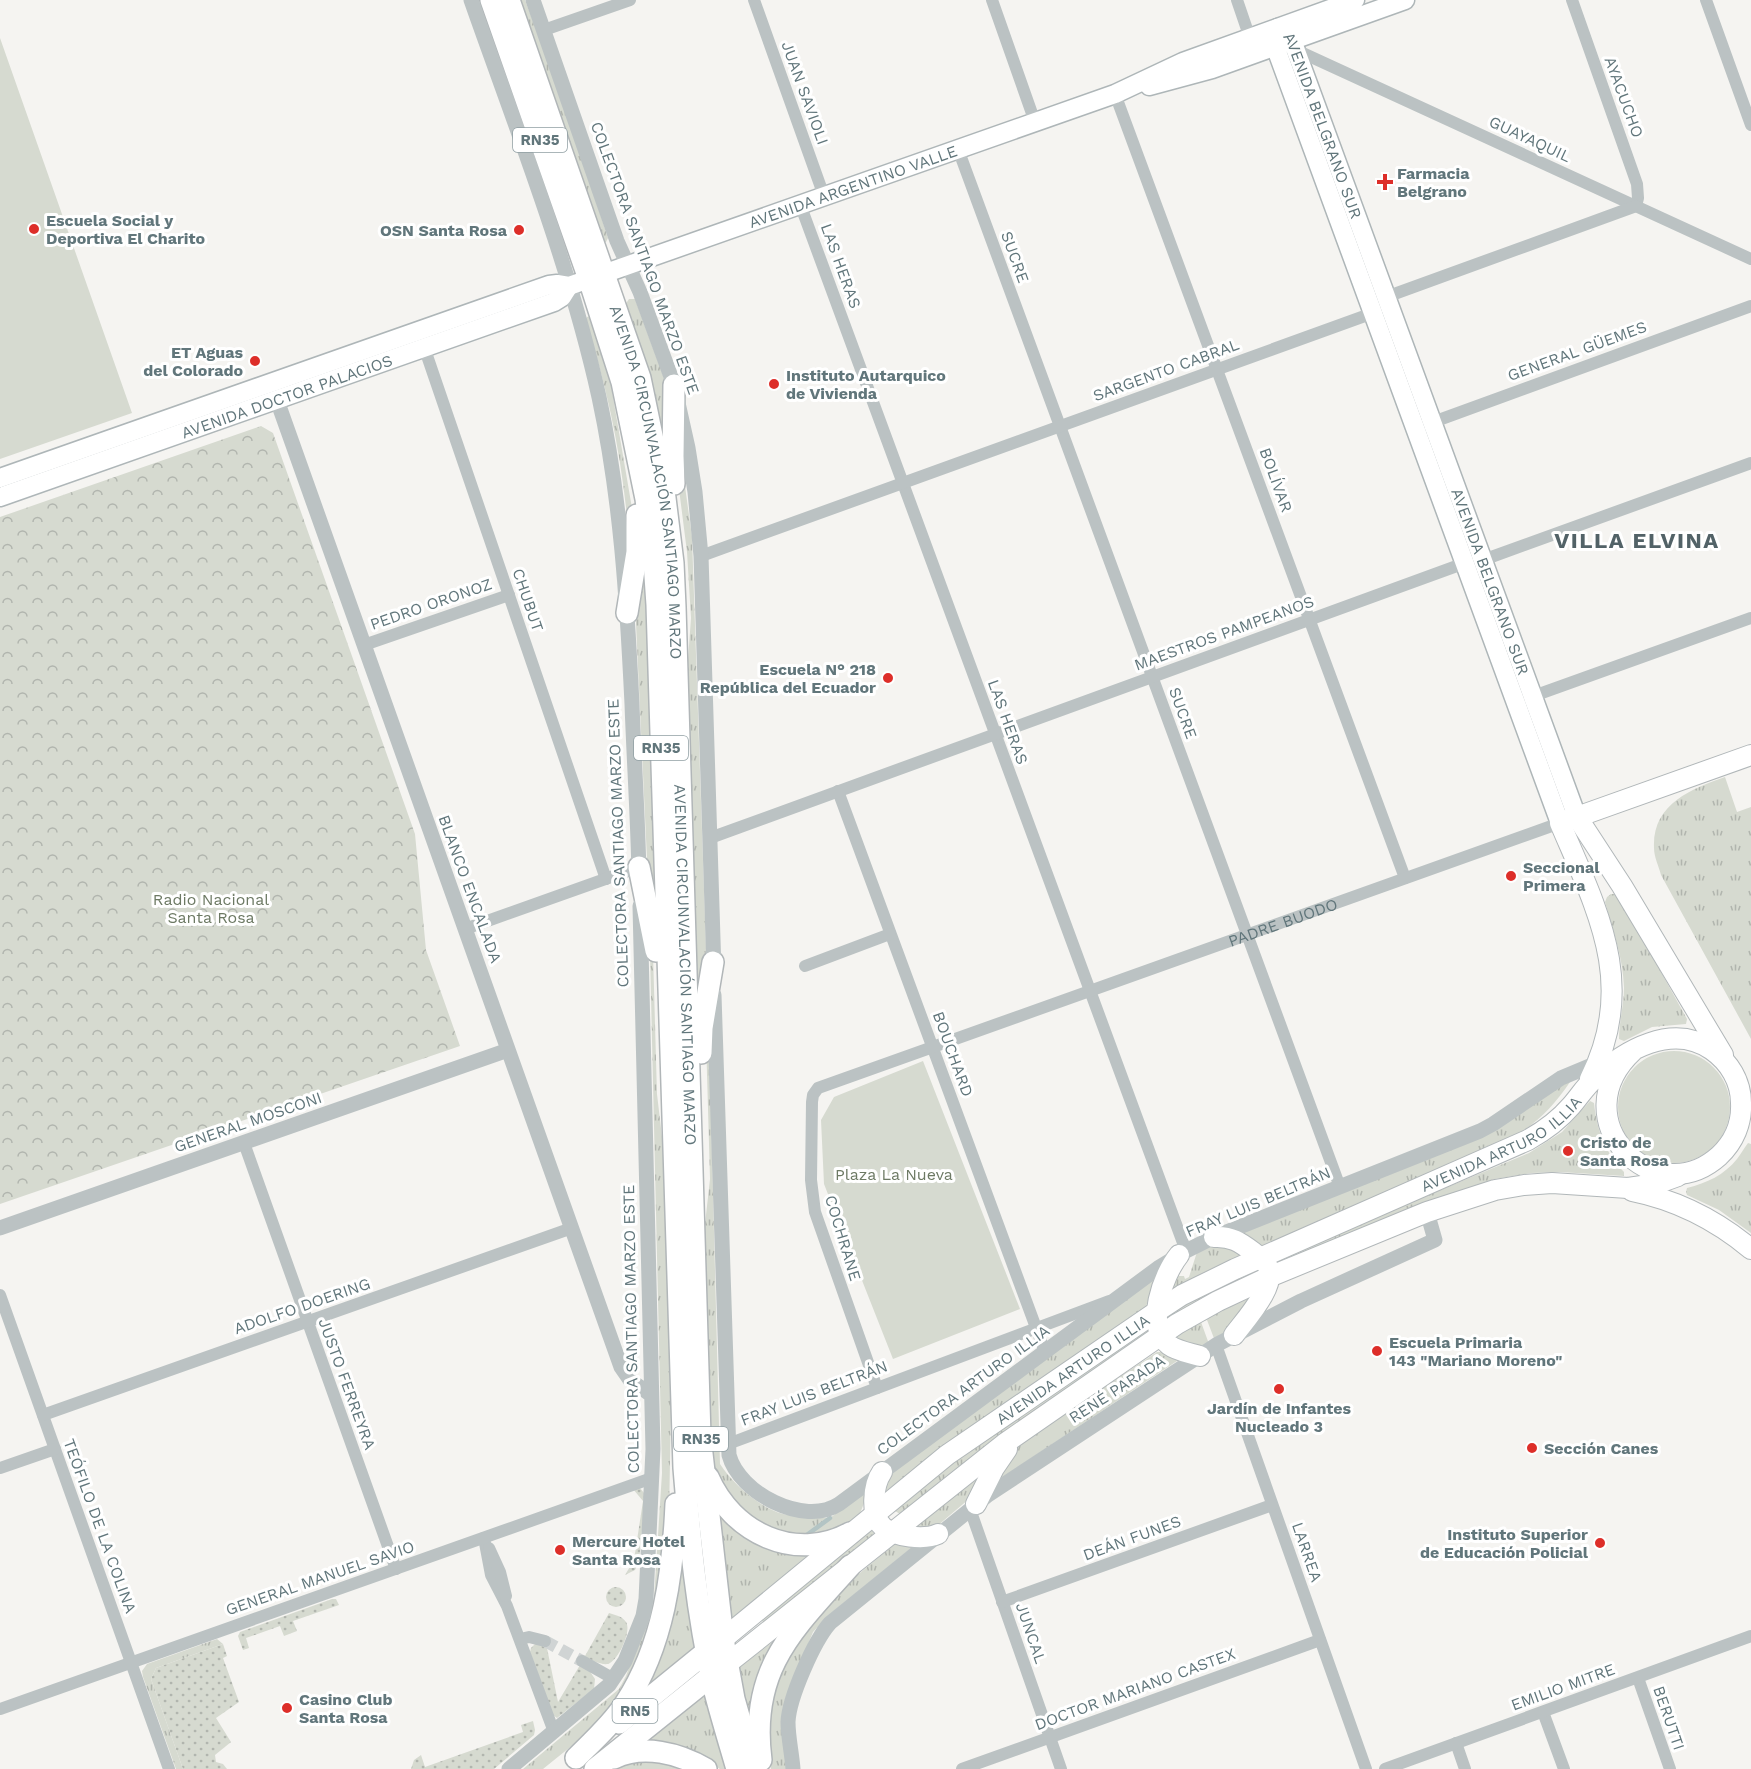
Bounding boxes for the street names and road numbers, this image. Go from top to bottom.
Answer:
street label: AVENIDA BELGRANO SUR [1280,28,1366,221]
street label: JUAN SAVIOLI [777,39,833,147]
street label: AYACUCHO [1601,54,1647,140]
street label: GUAYAQUIL [1486,112,1574,166]
street label: COLECTORA SANTIAGO MARZO ESTE [587,119,703,397]
road number: RN35 [513,128,567,152]
street label: AVENIDA ARGENTINO VALLE [746,141,960,232]
street label: LAS HERAS [817,221,865,311]
street label: SUCRE [997,229,1033,285]
street label: AVENIDA CIRCUNVALACIÓN SANTIAGO MARZO [606,302,686,660]
street label: GENERAL GÜEMES [1505,317,1649,385]
street label: SARGENTO CABRAL [1090,335,1242,405]
street label: AVENIDA DOCTOR PALACIOS [179,350,395,442]
street label: BOLÍVAR [1256,445,1296,515]
street label: AVENIDA BELGRANO SUR [1448,486,1534,677]
street label: CHUBUT [508,566,548,634]
street label: PEDRO ORONOZ [368,574,494,634]
street label: MAESTROS PAMPEANOS [1132,592,1316,674]
street label: LAS HERAS [984,677,1032,767]
street label: SUCRE [1165,685,1201,741]
street label: COLECTORA SANTIAGO MARZO ESTE [603,698,633,988]
road number: RN35 [634,736,688,760]
street label: AVENIDA CIRCUNVALACIÓN SANTIAGO MARZO [671,784,701,1145]
street label: BLANCO ENCALADA [434,812,506,966]
street label: PADRE BUODO [1226,894,1340,950]
street label: BOUCHARD [929,1009,977,1099]
street label: GENERAL MOSCONI [172,1088,324,1156]
street label: AVENIDA ARTURO ILLIA [1418,1092,1585,1196]
street label: FRAY LUIS BELTRÁN [1183,1163,1333,1241]
street label: COLECTORA SANTIAGO MARZO ESTE [619,1184,643,1474]
street label: COCHRANE [821,1193,865,1283]
street label: ADOLFO DOERING [231,1274,373,1338]
street label: AVENIDA ARTURO ILLIA [992,1310,1153,1428]
street label: JUSTO FERREYRA [314,1316,380,1453]
street label: COLECTORA ARTURO ILLIA [873,1321,1054,1459]
street label: RENÉ PARADA [1065,1351,1169,1427]
street label: FRAY LUIS BELTRÁN [738,1356,890,1430]
road number: RN35 [674,1427,728,1451]
street label: TEÓFILO DE LA COLINA [60,1436,141,1616]
street label: DEÁN FUNES [1080,1511,1184,1565]
street label: LARREA [1288,1520,1326,1585]
street label: GENERAL MANUEL SAVIO [223,1537,417,1619]
street label: JUNCAL [1012,1600,1050,1666]
street label: DOCTOR MARIANO CASTEX [1032,1644,1238,1734]
street label: EMILIO MITRE [1508,1659,1618,1715]
street label: BERUTTI [1649,1683,1689,1753]
road number: RN5 [612,1699,658,1723]

